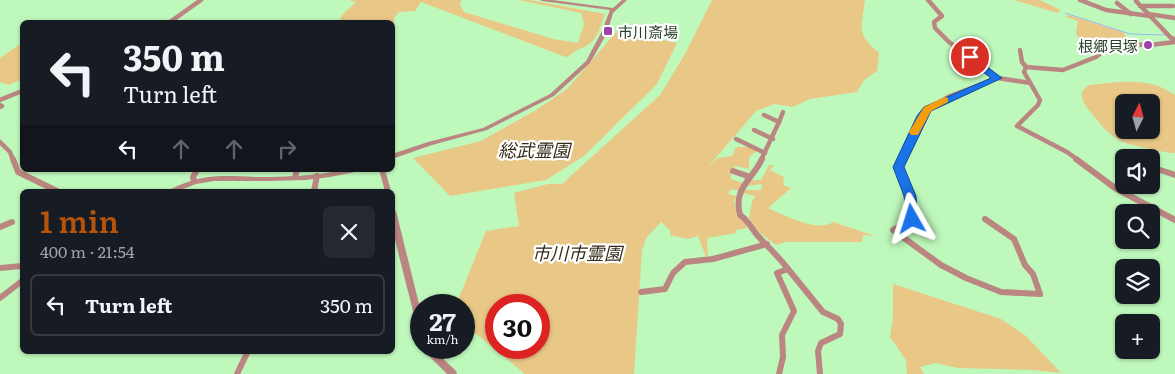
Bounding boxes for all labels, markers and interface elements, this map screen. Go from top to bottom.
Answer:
place label: 市川斎場 [618,20,678,43]
marker: 市川斎場 [602,25,614,37]
text: 350 m [123,30,225,82]
place label: 根郷貝塚 [1078,34,1138,57]
pin [949,36,991,78]
marker: 根郷貝塚 [1142,39,1154,51]
icon: left [40,40,105,105]
icon: arrive [956,43,984,71]
text: Turn left [123,77,217,110]
north arrow [1115,94,1160,139]
map controls [1115,94,1160,359]
icon: left [114,135,142,163]
icon: ahead [167,135,195,163]
icon: ahead [220,135,248,163]
icon: right [273,135,301,163]
park label: 総武霊園 [498,136,573,163]
button: sound [1115,149,1160,194]
position arrow [885,192,937,244]
text: 1 min [40,198,119,242]
button: search [1115,204,1160,249]
button: close [323,206,375,258]
text: 400 m · 21:54 [40,239,135,263]
park label: 市川市霊園 [532,239,625,266]
button: layers [1115,259,1160,304]
icon: left [42,291,70,319]
text: Turn left [85,291,172,319]
text: 350 m [320,291,373,319]
speed limit sign: 30 [485,294,550,359]
text: 27 [429,302,456,339]
button: + [1115,314,1160,359]
text: km/h [427,330,458,348]

